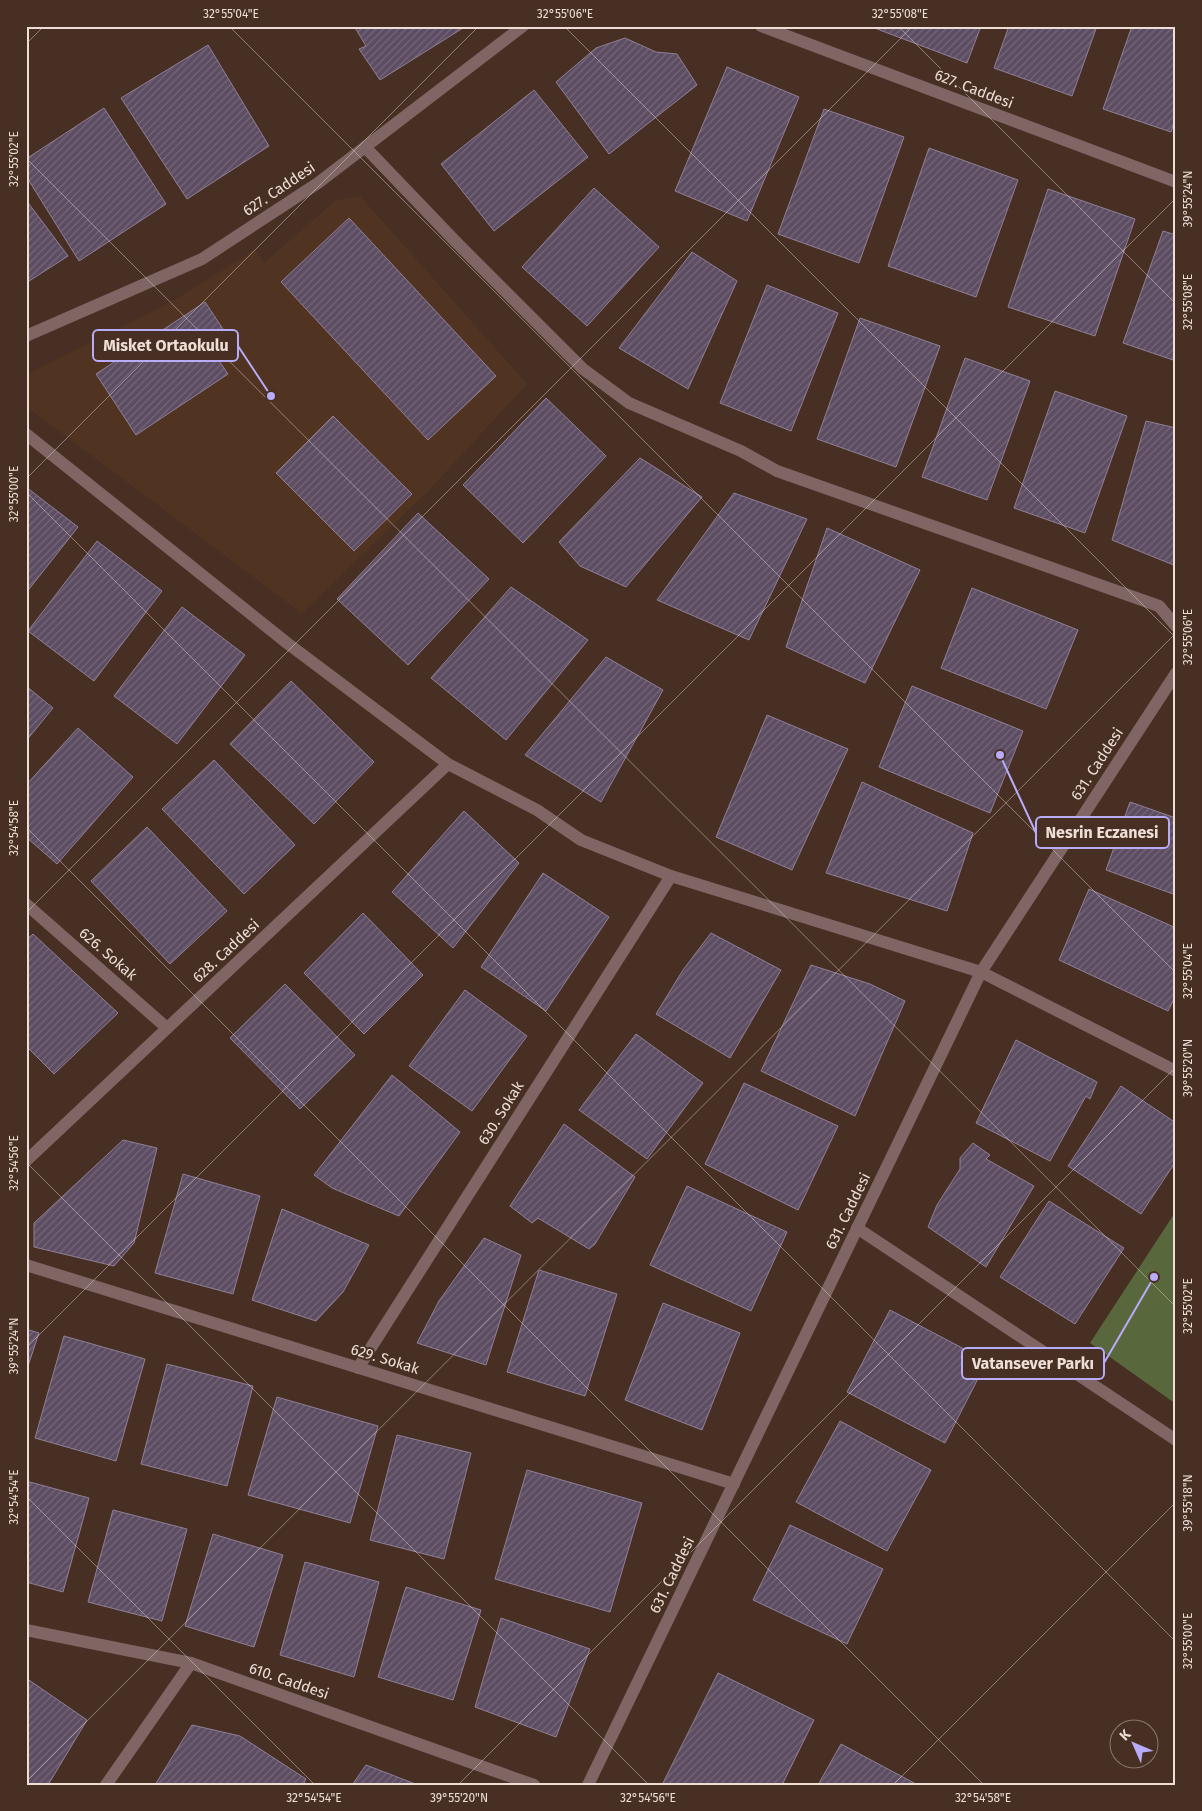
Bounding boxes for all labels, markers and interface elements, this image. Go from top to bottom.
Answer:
text: 32°55'04"E [203,7,259,21]
text: 32°55'06"E [537,7,593,21]
text: 32°55'08"E [872,7,928,21]
street label: 627. Caddesi [932,66,1016,112]
text: 32°55'02"E [7,131,21,187]
street label: 627. Caddesi [240,158,318,220]
text: 39°55'24"N [1181,170,1195,228]
text: 32°55'08"E [1181,274,1195,330]
callout: Misket Ortaokulu [93,330,238,361]
text: Misket Ortaokulu [103,336,229,355]
text: 32°55'00"E [7,466,21,522]
text: 32°55'06"E [1181,609,1195,665]
street label: 631. Caddesi [1067,724,1127,804]
text: 32°54'58"E [7,800,21,856]
callout: Nesrin Eczanesi [1036,817,1169,848]
text: Nesrin Eczanesi [1045,823,1159,842]
street label: 628. Caddesi [189,915,263,987]
street label: 626. Sokak [75,924,141,984]
text: 32°55'04"E [1181,943,1195,999]
text: 39°55'20"N [1181,1039,1195,1097]
street label: 630. Sokak [474,1078,528,1148]
text: 32°54'56"E [7,1135,21,1191]
street label: 631. Caddesi [822,1170,874,1252]
text: 32°55'02"E [1181,1278,1195,1334]
text: 39°55'24"N [7,1317,21,1375]
street label: 629. Sokak [349,1340,422,1378]
callout: Vatansever Parkı [962,1348,1104,1379]
text: Vatansever Parkı [971,1354,1094,1373]
text: 32°54'54"E [7,1469,21,1525]
text: 39°55'18"N [1181,1474,1195,1532]
street label: 631. Caddesi [646,1534,698,1616]
text: 32°55'00"E [1181,1613,1195,1669]
street label: 610. Caddesi [247,1659,331,1703]
north arrow [1110,1718,1160,1768]
text: K [1116,1725,1135,1744]
text: 32°54'54"E [286,1791,342,1805]
text: 39°55'20"N [430,1791,488,1805]
text: 32°54'56"E [620,1791,676,1805]
text: 32°54'58"E [955,1791,1011,1805]

